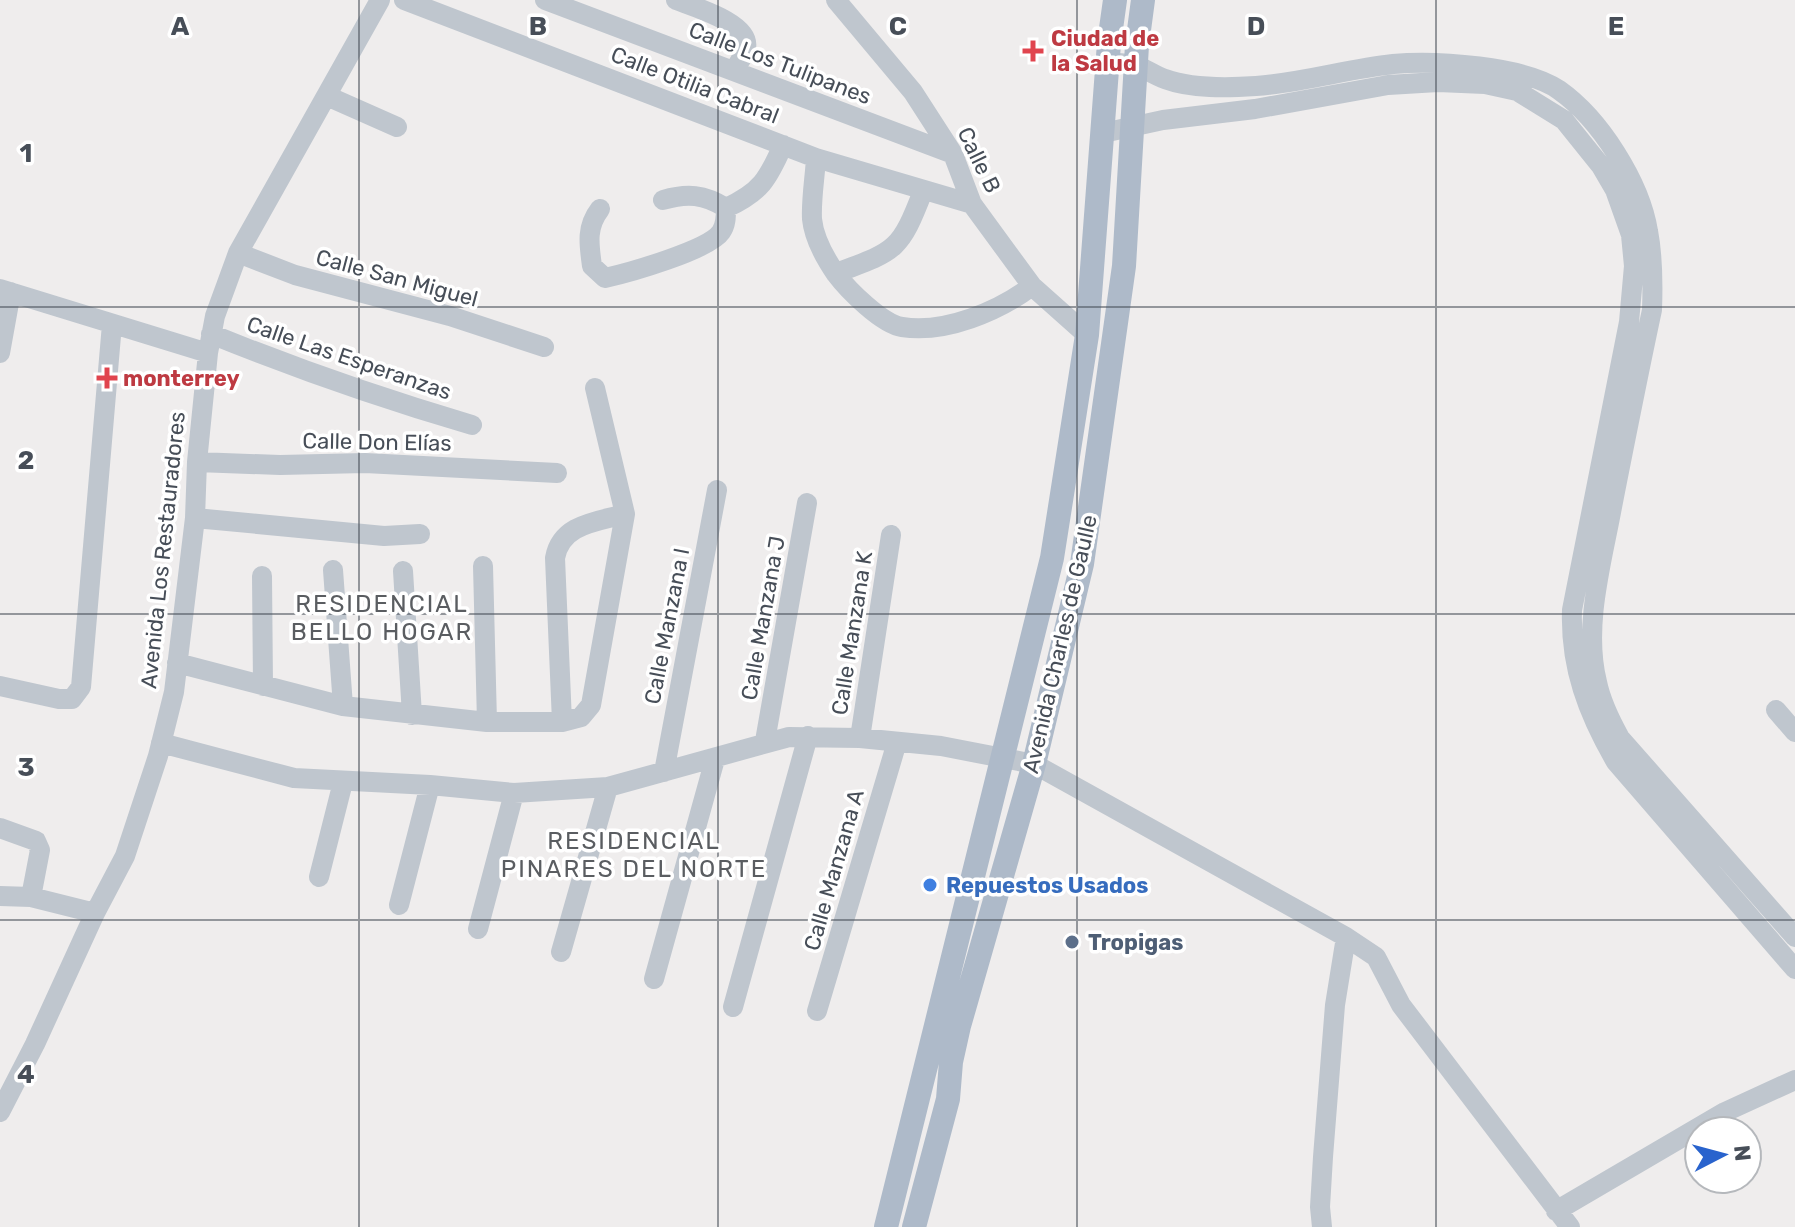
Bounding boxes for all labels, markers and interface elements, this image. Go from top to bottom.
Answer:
text: A [171,11,190,42]
text: B [529,11,547,42]
text: C [889,11,907,42]
text: D [1247,11,1265,42]
text: E [1608,11,1624,42]
street label: Calle Los Tulipanes [685,16,875,110]
place label: Ciudad de la Salud [1051,25,1159,77]
marker: Ciudad de la Salud [1022,40,1044,62]
street label: Calle Otilia Cabral [607,41,783,129]
street label: Calle B [952,123,1006,197]
text: 1 [20,138,32,169]
street label: Calle San Miguel [313,243,481,313]
street label: Calle Las Esperanzas [243,310,455,406]
place label: monterrey [123,365,240,392]
marker: monterrey [98,369,116,387]
street label: Avenida Los Restauradores [135,410,191,690]
street label: Calle Don Elías [302,427,452,457]
text: 2 [18,445,34,476]
street label: Avenida Charles de Gaulle [1017,512,1103,776]
street label: Calle Manzana J [735,534,791,702]
street label: Calle Manzana I [639,546,695,706]
street label: Calle Manzana K [826,549,878,717]
district label: RESIDENCIAL BELLO HOGAR [291,590,473,646]
text: 3 [17,752,35,783]
street label: Calle Manzana A [798,786,870,954]
district label: RESIDENCIAL PINARES DEL NORTE [501,827,767,883]
place label: Repuestos Usados [946,872,1148,899]
marker: Repuestos Usados [921,876,939,894]
place label: Tropigas [1088,929,1183,956]
marker: Tropigas [1063,933,1081,951]
text: 4 [17,1059,35,1090]
north arrow [1683,1115,1763,1195]
text: N [1728,1144,1757,1162]

